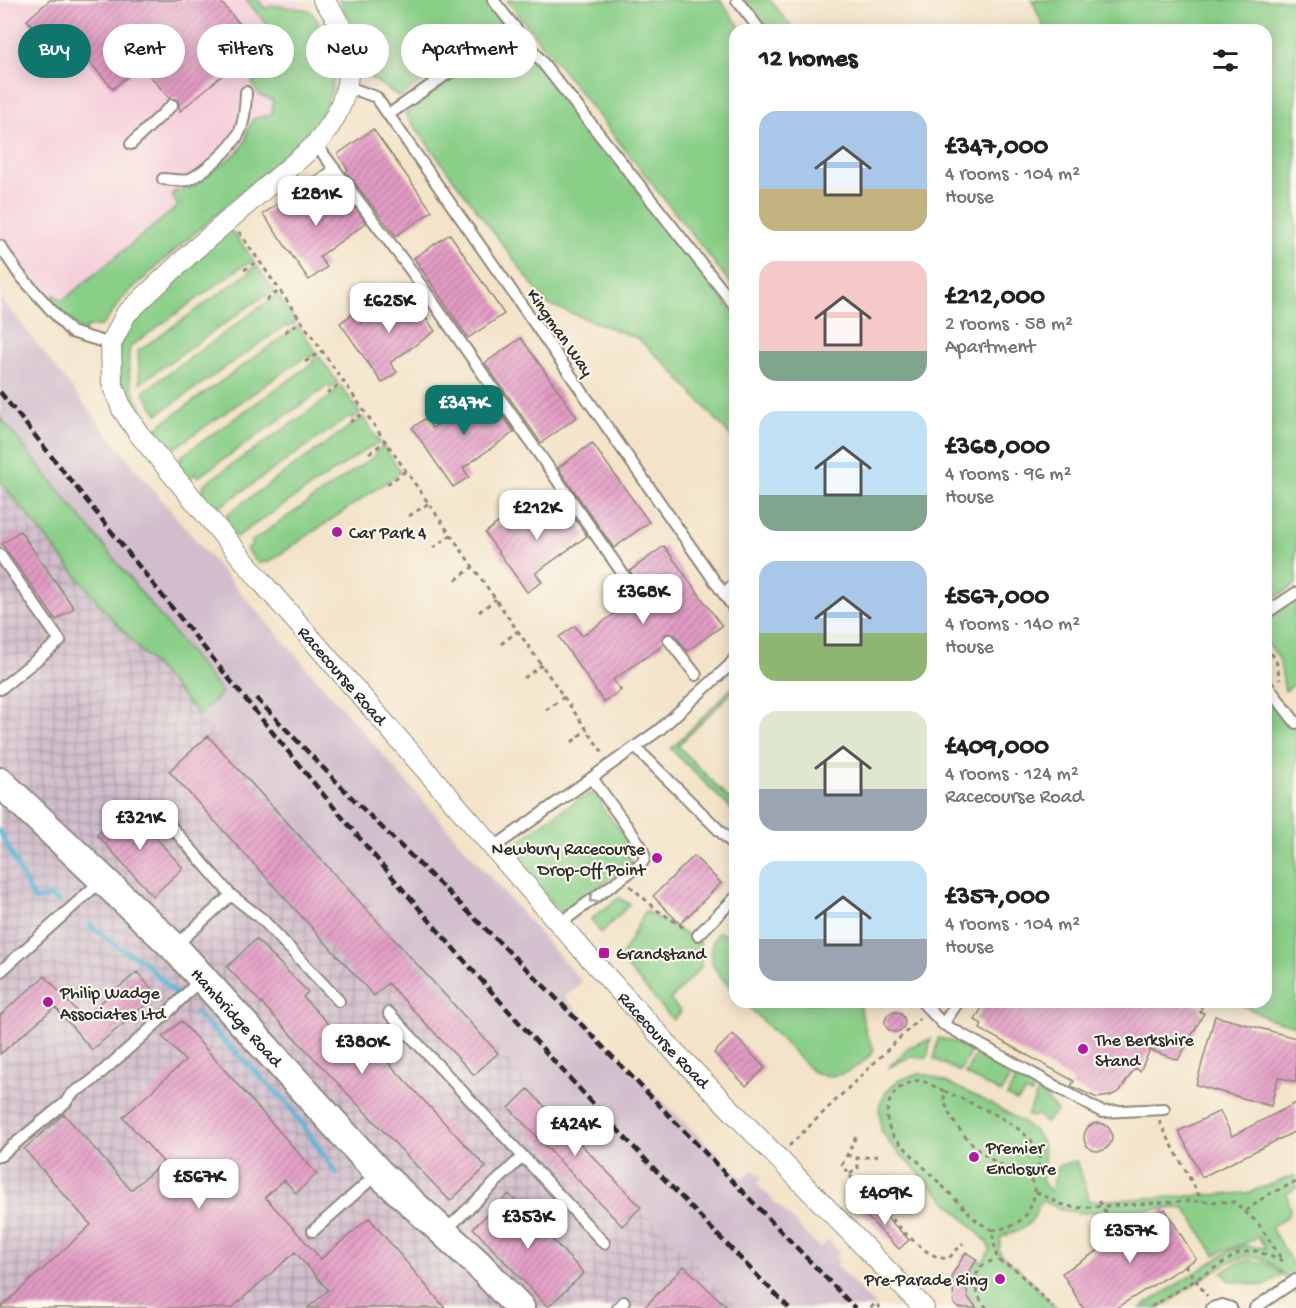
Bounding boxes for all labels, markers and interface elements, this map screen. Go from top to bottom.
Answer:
chip: Buy [18,24,91,78]
chip: Rent [103,24,185,78]
chip: Filters [197,24,294,78]
chip: New [306,24,389,78]
chip: Apartment [401,24,537,78]
icon: filters [1209,44,1242,77]
text: 12 homes [759,45,857,76]
text: £347,000 [945,133,1048,164]
icon: home [807,135,879,207]
text: 4 rooms · 104 m² [945,164,1080,187]
pin: £281K [274,176,358,227]
text: £281K [292,184,340,207]
text: House [945,187,994,210]
pin: £625K [347,283,431,334]
text: £212,000 [945,283,1045,314]
street label: Kingman Way [521,285,597,381]
icon: home [807,285,879,357]
text: £625K [364,291,414,314]
text: 2 rooms · 58 m² [945,314,1073,337]
text: Apartment [945,337,1035,360]
pin: £347K [422,385,506,436]
text: £347K [439,393,489,416]
text: £368,000 [945,433,1050,464]
icon: home [807,435,879,507]
text: 4 rooms · 96 m² [945,464,1071,487]
text: House [945,487,994,510]
pin: £212K [495,490,579,541]
text: £212K [513,498,561,521]
place label: Car Park 4 [349,524,427,545]
marker: Car Park 4 [330,525,344,539]
pin: £368K [601,574,685,625]
text: £368K [617,582,669,605]
text: £567,000 [945,583,1049,614]
icon: home [807,585,879,657]
text: 4 rooms · 140 m² [945,614,1080,637]
street label: Racecourse Road [292,623,391,732]
text: House [945,637,994,660]
text: £409,000 [945,733,1049,764]
icon: home [807,735,879,807]
text: 4 rooms · 124 m² [945,764,1079,787]
text: Racecourse Road [945,787,1083,810]
pin: £321K [98,800,182,851]
text: £321K [116,808,164,831]
place label: Newbury Racecourse Drop-Off Point [492,840,647,882]
marker: Newbury Racecourse Drop-Off Point [650,851,664,865]
text: £357,000 [945,883,1050,914]
icon: home [807,885,879,957]
one-way arrow [589,892,600,903]
text: 4 rooms · 104 m² [945,914,1080,937]
text: House [945,937,994,960]
place label: Grandstand [616,945,707,966]
marker: Grandstand [597,946,611,960]
street label: Hambridge Road [185,965,287,1073]
place label: Philip Wadge Associates Ltd [59,984,167,1026]
street label: Racecourse Road [612,988,714,1095]
marker: Philip Wadge Associates Ltd [41,995,55,1009]
pin: £380K [320,1024,404,1075]
place label: The Berkshire Stand [1094,1031,1195,1073]
text: £380K [336,1032,388,1055]
marker: The Berkshire Stand [1076,1042,1090,1056]
pin: £424K [533,1106,617,1157]
text: £424K [551,1114,599,1137]
place label: Premier Enclosure [985,1139,1057,1181]
marker: Premier Enclosure [967,1150,981,1164]
pin: £567K [157,1159,241,1210]
text: £567K [174,1167,224,1190]
pin: £409K [843,1175,927,1226]
text: £409K [860,1183,910,1206]
pin: £353K [486,1199,570,1250]
text: £353K [502,1207,554,1230]
pin: £357K [1088,1213,1172,1264]
text: £357K [1104,1221,1156,1244]
place label: Pre-Parade Ring [863,1271,988,1292]
marker: Pre-Parade Ring [993,1272,1007,1286]

